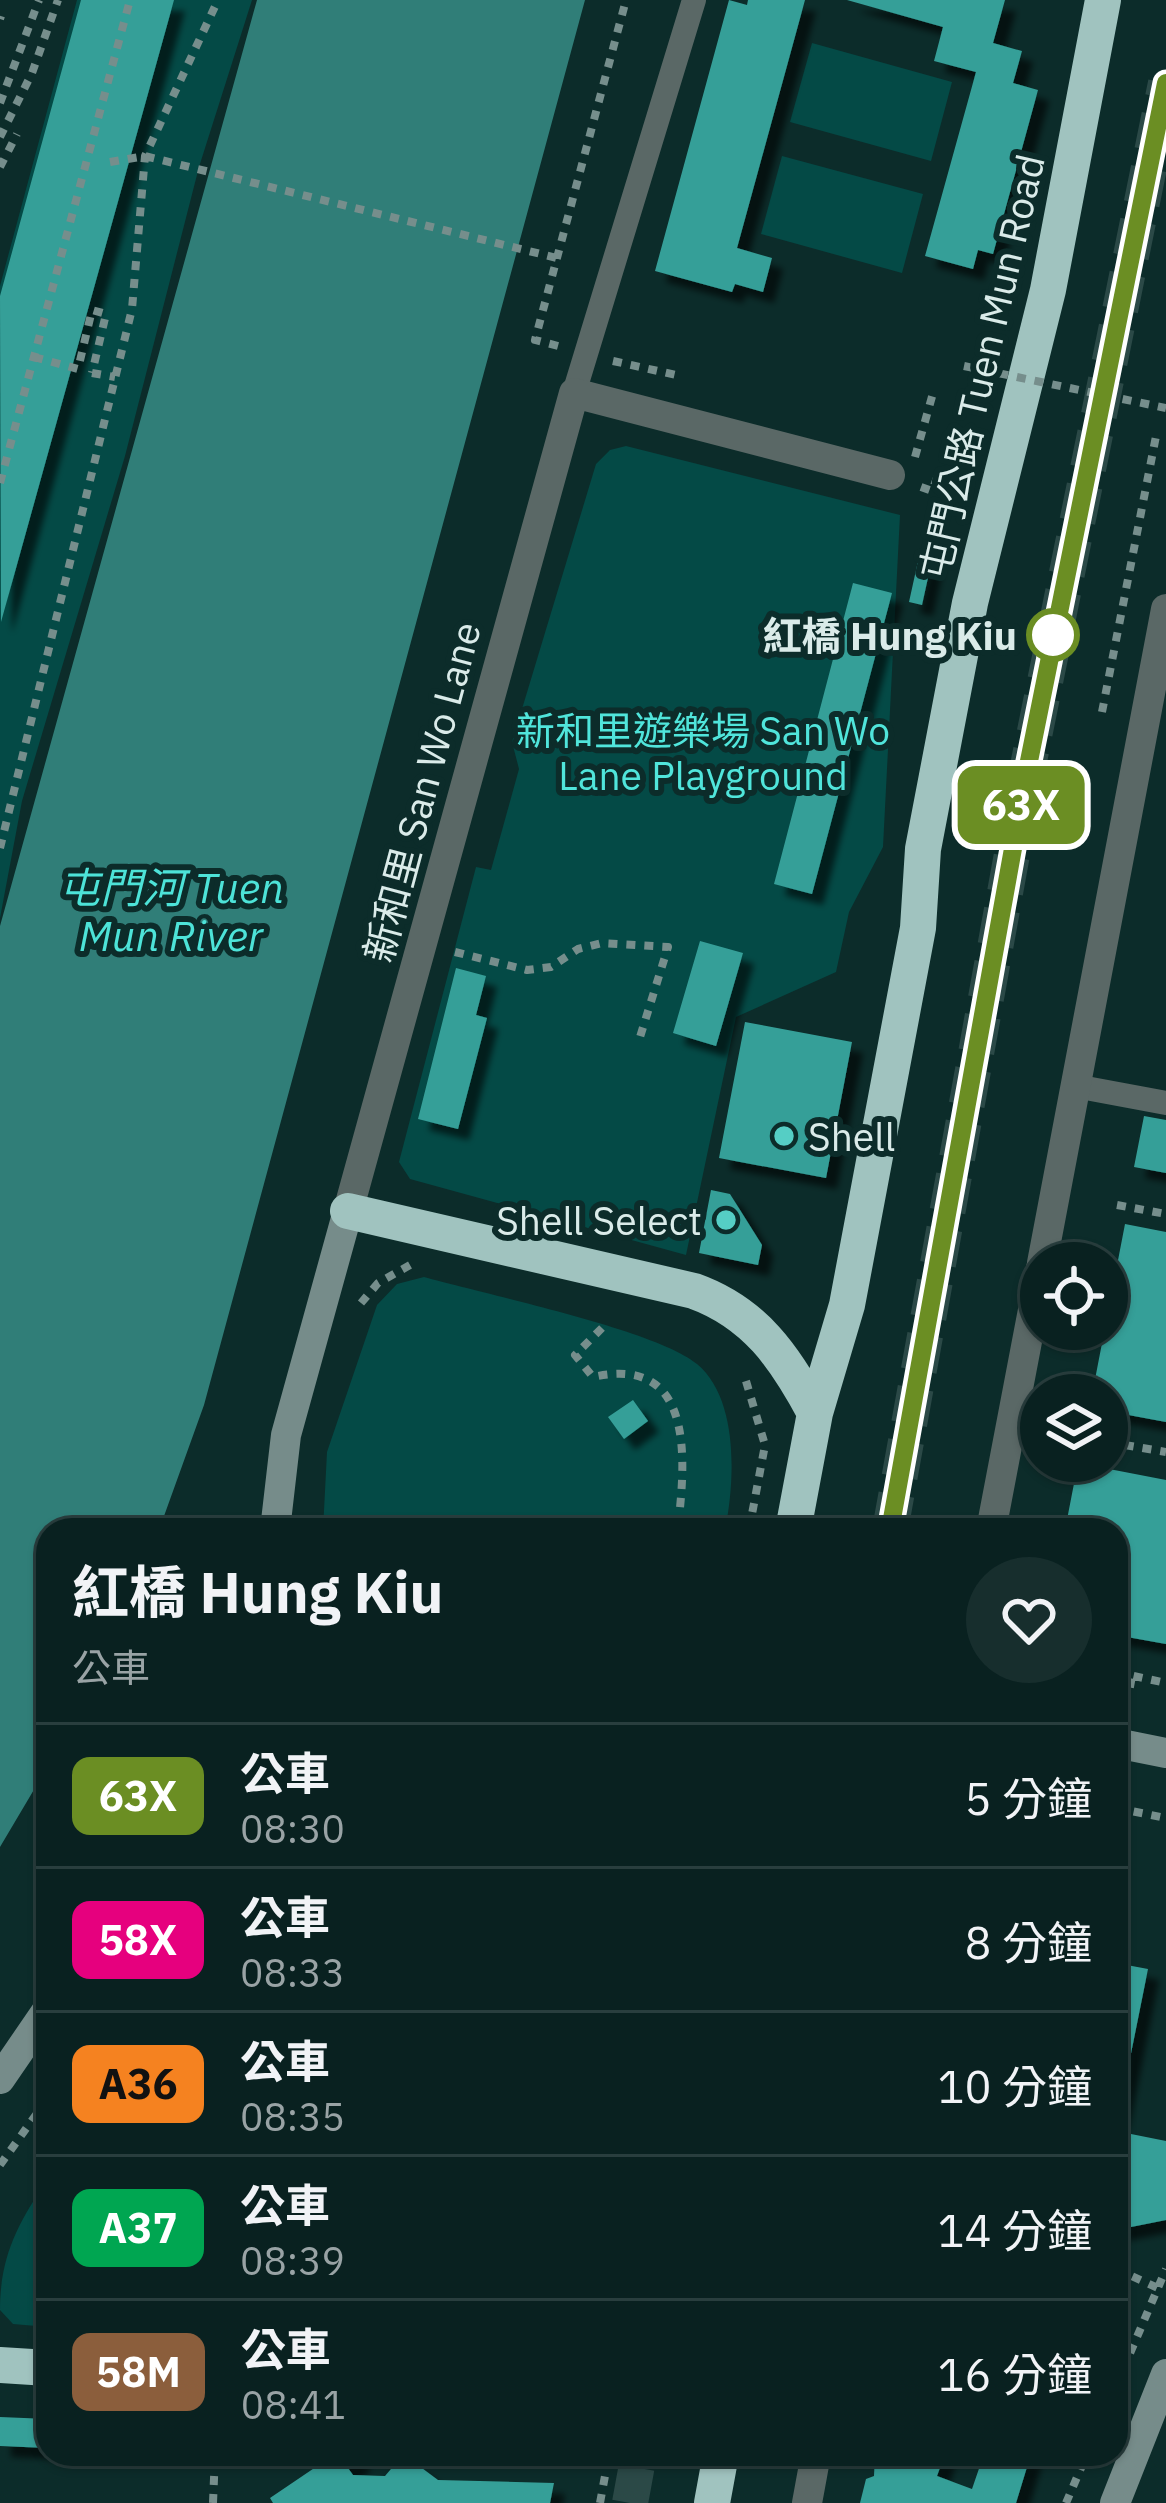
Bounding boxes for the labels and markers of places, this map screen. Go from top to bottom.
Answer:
place label: 紅橋 Hung Kiu [763,610,1017,661]
marker: 紅橋 Hung Kiu [1028,610,1078,660]
place label: Shell [808,1111,895,1162]
marker: Shell [771,1123,797,1149]
place label: Shell Select [496,1195,702,1246]
marker: Shell Select [713,1207,739,1233]

